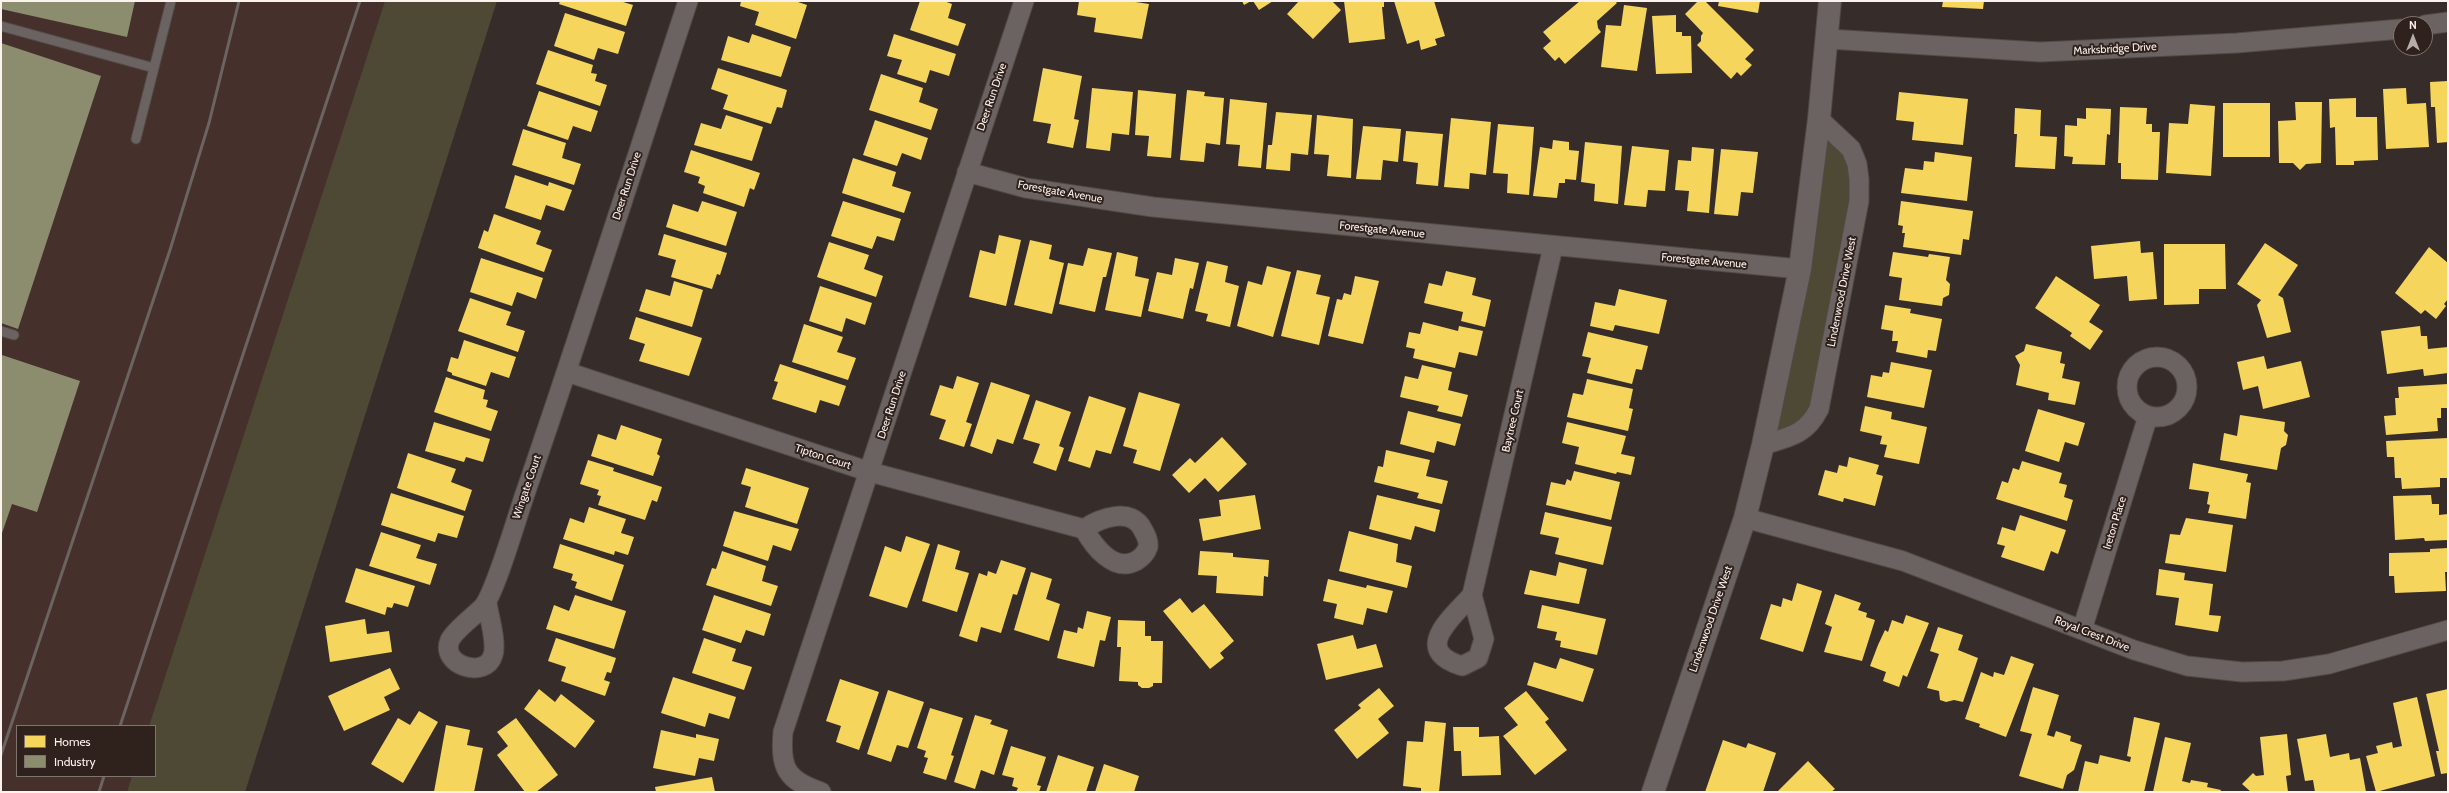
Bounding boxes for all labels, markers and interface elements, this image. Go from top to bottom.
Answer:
north arrow [2393,16,2433,56]
text: N [2409,18,2417,32]
street label: Marksbridge Drive [2073,40,2157,58]
street label: Deer Run Drive [974,61,1010,133]
street label: Deer Run Drive [610,150,644,222]
street label: Forestgate Avenue [1017,178,1103,206]
street label: Forestgate Avenue [1339,219,1425,241]
street label: Lindenwood Drive West [1825,236,1859,348]
street label: Forestgate Avenue [1661,251,1747,271]
street label: Deer Run Drive [875,369,909,441]
street label: Baytree Court [1499,389,1527,453]
street label: Tipton Court [793,442,853,472]
street label: Wingate Court [510,453,544,521]
street label: Ireton Place [2101,495,2129,551]
street label: Lindenwood Drive West [1687,564,1735,674]
street label: Royal Crest Drive [2053,614,2131,654]
legend [16,725,156,777]
text: Homes [54,734,91,749]
text: Industry [54,754,95,769]

